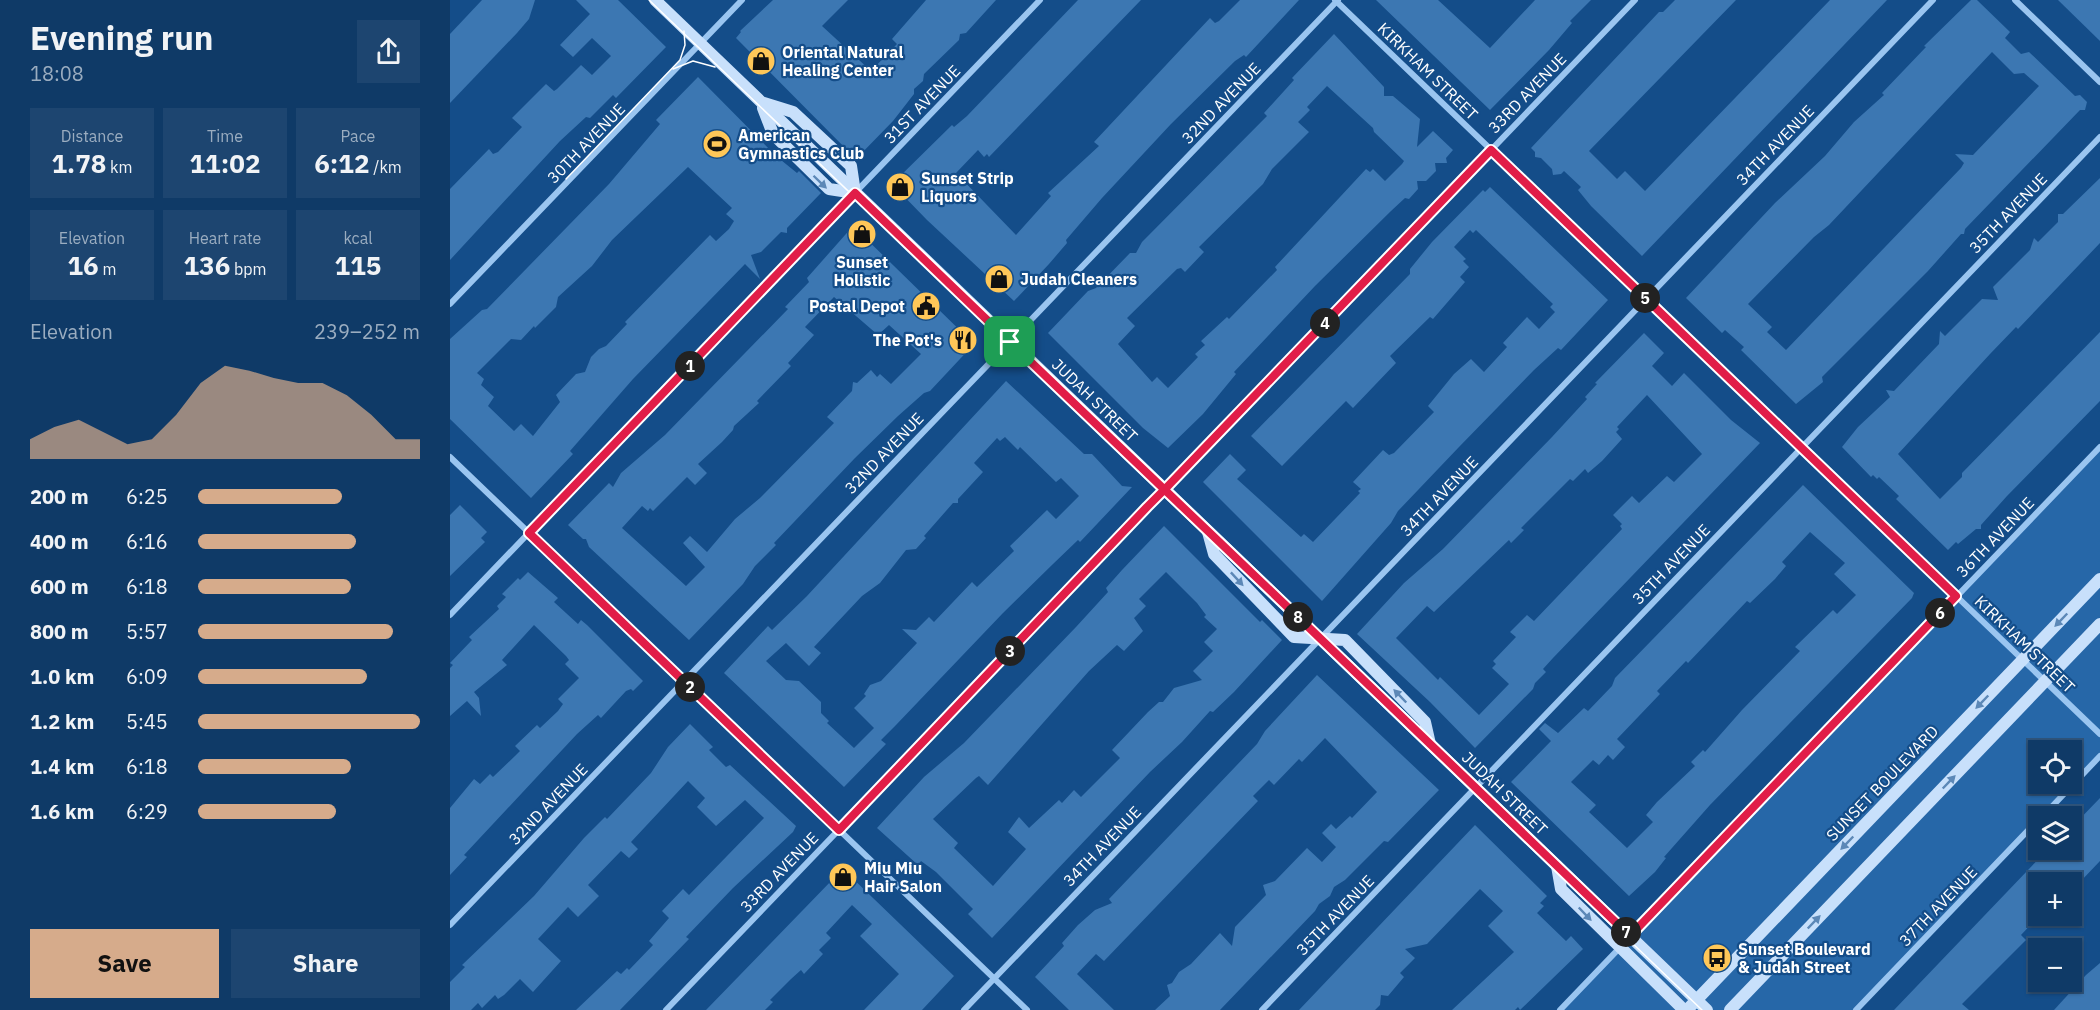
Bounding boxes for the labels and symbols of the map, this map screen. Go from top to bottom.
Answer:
street label: KIRKHAM STREET [1374,18,1482,124]
place label: Oriental Natural Healing Center [782,42,903,80]
shop icon: Oriental Natural Healing Center [745,45,777,77]
street label: 33RD AVENUE [1484,49,1570,137]
street label: 32ND AVENUE [1177,58,1265,148]
street label: 31ST AVENUE [880,61,964,147]
street label: 30TH AVENUE [543,99,629,187]
street label: 34TH AVENUE [1732,101,1818,189]
place label: American Gymnastics Club [738,125,865,163]
sports icon: American Gymnastics Club [701,128,733,160]
place label: Sunset Strip Liquors [921,168,1014,206]
street label: 35TH AVENUE [1965,169,2051,257]
shop icon: Sunset Strip Liquors [884,171,916,203]
one-way arrow [813,174,827,188]
shop icon: Sunset Holistic [846,218,878,250]
place label: Sunset Holistic [834,252,890,290]
shop icon: Judah Cleaners [983,263,1015,295]
place label: Judah Cleaners [1020,269,1137,289]
pin: 5 [1630,283,1660,313]
public building icon: Postal Depot [910,290,942,322]
place label: Postal Depot [809,296,905,316]
pin: 4 [1310,308,1340,338]
pin [984,316,1035,367]
restaurant icon: The Pot's [947,324,979,356]
place label: The Pot's [873,330,942,350]
pin: 1 [675,351,705,381]
street label: JUDAH STREET [1048,354,1142,446]
street label: 32ND AVENUE [840,408,928,498]
street label: 34TH AVENUE [1396,452,1482,540]
street label: 36TH AVENUE [1952,493,2038,581]
street label: 35TH AVENUE [1628,520,1714,608]
one-way arrow [1230,572,1244,587]
street label: KIRKHAM STREET [1971,591,2079,697]
pin: 6 [1925,598,1955,628]
pin: 8 [1283,602,1313,632]
one-way arrow [2055,612,2069,626]
pin: 3 [995,636,1025,666]
pin: 2 [675,672,705,702]
one-way arrow [1393,688,1407,703]
one-way arrow [1975,695,1989,710]
street label: SUNSET BOULEVARD [1822,721,1942,845]
street label: JUDAH STREET [1458,747,1552,839]
street label: 32ND AVENUE [504,759,592,849]
one-way arrow [1941,775,1955,789]
street label: 34TH AVENUE [1059,802,1145,890]
street label: 33RD AVENUE [736,828,822,916]
one-way arrow [1840,835,1854,850]
place label: Miu Miu Hair Salon [864,858,942,896]
shop icon: Miu Miu Hair Salon [827,861,859,893]
street label: 37TH AVENUE [1895,862,1981,950]
street label: 35TH AVENUE [1292,871,1378,959]
one-way arrow [1578,907,1592,922]
one-way arrow [1806,916,1820,930]
pin: 7 [1611,917,1641,947]
place label: Sunset Boulevard & Judah Street [1738,939,1871,977]
bus stop icon: Sunset Boulevard & Judah Street [1701,942,1733,974]

